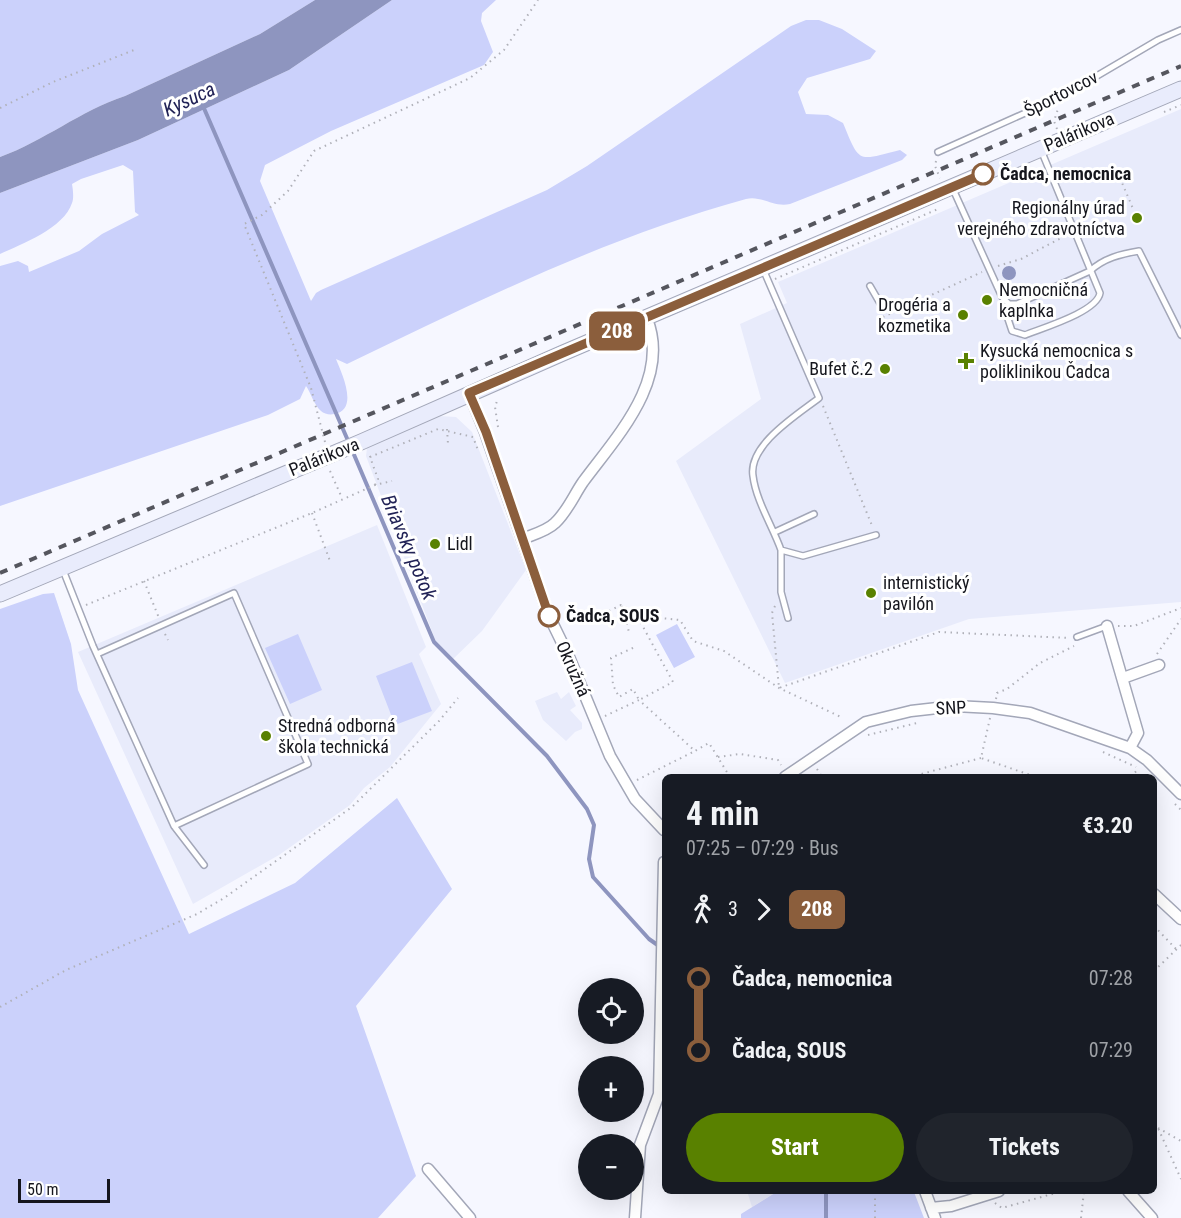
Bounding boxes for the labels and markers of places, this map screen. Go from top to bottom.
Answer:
marker: Čadca, nemocnica [972,163,994,185]
place label: Čadca, nemocnica [1000,163,1131,184]
place label: Regionálny úrad verejného zdravotníctva [957,197,1125,239]
marker: Regionálny úrad verejného zdravotníctva [1130,211,1144,225]
place label: Nemocničná kaplnka [999,279,1088,321]
marker: Nemocničná kaplnka [980,293,994,307]
place label: Drogéria a kozmetika [878,294,951,336]
marker: Drogéria a kozmetika [956,308,970,322]
place label: Kysucká nemocnica s poliklinikou Čadca [980,340,1133,382]
marker: Kysucká nemocnica s poliklinikou Čadca [957,352,975,370]
place label: Bufet č.2 [809,358,873,379]
marker: Bufet č.2 [878,362,892,376]
place label: Lidl [447,533,473,554]
marker: Lidl [428,537,442,551]
place label: internistický pavilón [883,572,970,614]
marker: internistický pavilón [864,586,878,600]
marker: Čadca, SOUS [538,605,560,627]
place label: Čadca, SOUS [566,605,660,626]
place label: Stredná odborná škola technická [278,715,396,757]
marker: Stredná odborná škola technická [259,729,273,743]

